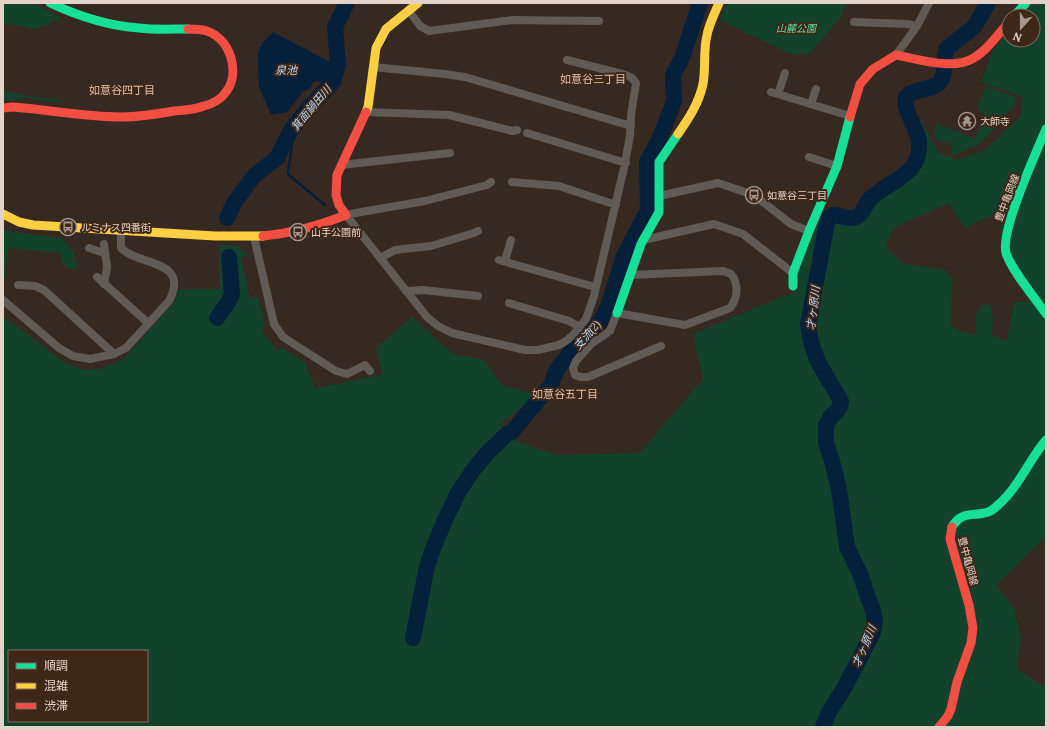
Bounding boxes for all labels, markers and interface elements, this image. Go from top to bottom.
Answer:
north arrow [1001,8,1041,48]
park label: 山麓公園 [776,22,818,35]
text: N [1010,29,1024,45]
water label: 泉池 [275,63,298,77]
district label: 如意谷三丁目 [560,72,626,86]
water label: 箕面鍋田川 [288,82,335,134]
district label: 如意谷四丁目 [89,83,155,97]
temple icon: 大師寺 [957,111,977,131]
place label: 大師寺 [980,115,1010,128]
street label: 豊中亀岡線 [992,172,1022,224]
bus stop icon: 如意谷三丁目 [744,185,764,205]
place label: 如意谷三丁目 [767,189,827,202]
bus stop icon: ルミナス四番街 [58,217,78,237]
place label: ルミナス四番街 [81,221,151,234]
bus stop icon: 山手公園前 [288,222,308,242]
place label: 山手公園前 [311,226,361,239]
water label: 才ヶ原川 [803,284,823,331]
water label: 支流(2) [570,317,604,353]
district label: 如意谷五丁目 [532,387,598,401]
street label: 豊中亀岡線 [955,535,981,587]
water label: 才ヶ原川 [849,622,879,669]
legend [8,650,148,722]
text: 順調 [44,658,68,673]
text: 混雑 [44,678,68,693]
text: 渋滞 [44,698,68,713]

